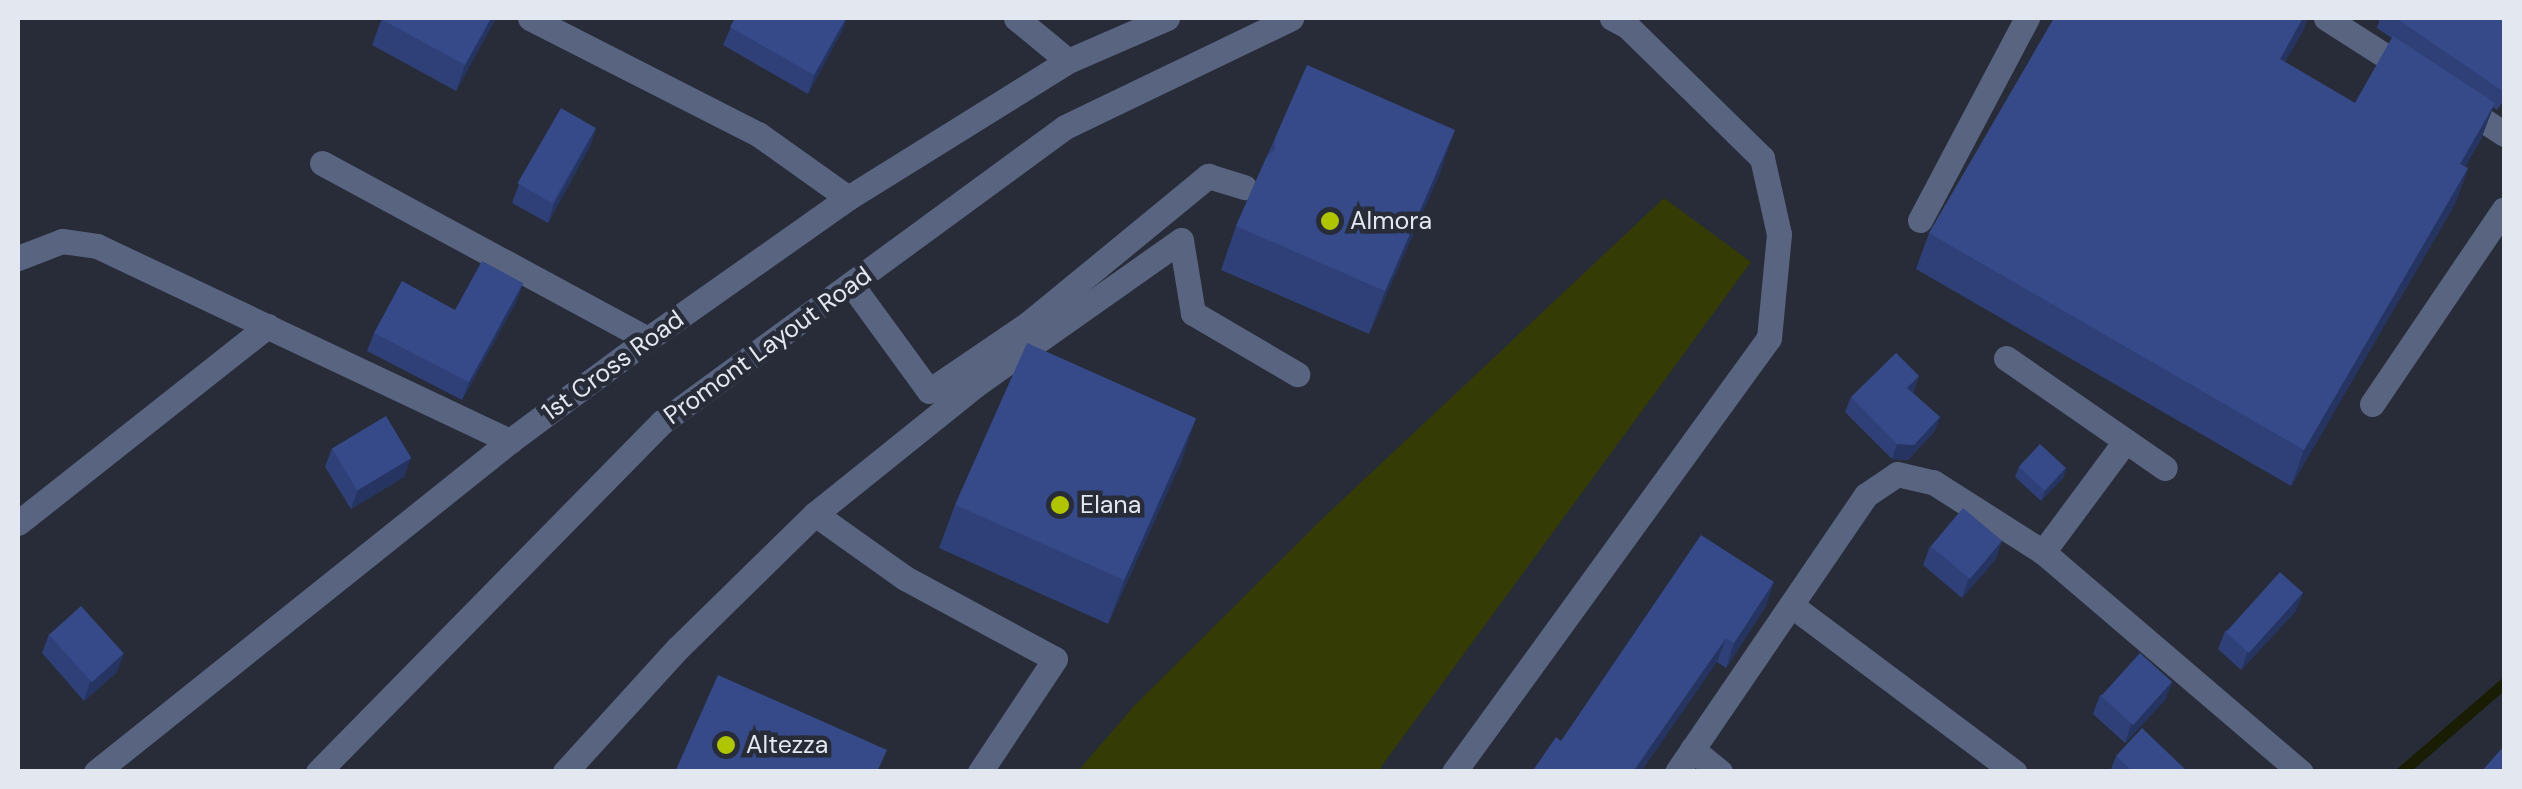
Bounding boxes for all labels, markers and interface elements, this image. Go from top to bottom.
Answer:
place label: Almora [1350,206,1432,236]
marker: Almora [1319,210,1341,232]
street label: Promont Layout Road [658,261,878,431]
street label: 1st Cross Road [536,305,690,427]
place label: Elana [1080,490,1141,520]
marker: Elana [1049,494,1071,516]
place label: Altezza [746,730,828,760]
marker: Altezza [715,734,737,756]

